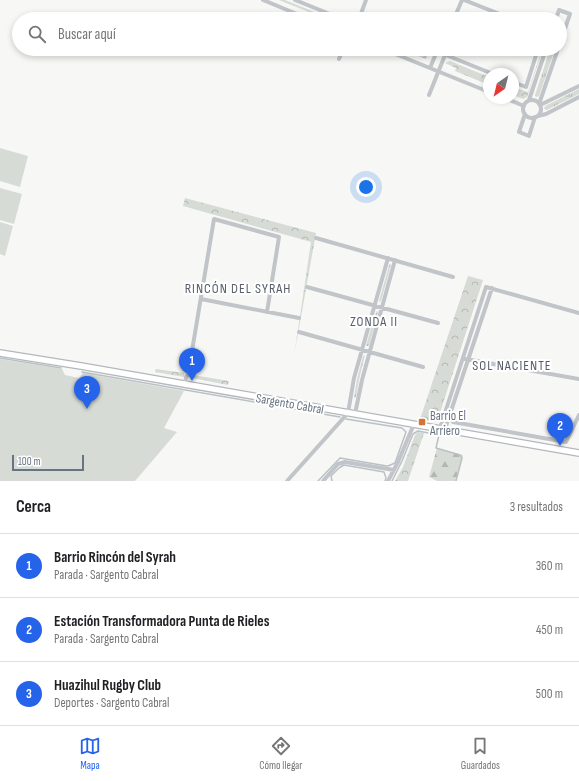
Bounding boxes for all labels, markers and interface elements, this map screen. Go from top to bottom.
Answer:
search box [12,12,567,56]
icon: search [26,23,48,45]
text: Buscar aquí [58,25,116,44]
north arrow [483,68,519,104]
your location [356,177,376,197]
district label: RINCÓN DEL SYRAH [185,280,291,297]
district label: ZONDA II [350,313,398,330]
pin: 1 [179,348,205,381]
district label: SOL NACIENTE [472,357,552,374]
pin: 3 [74,376,100,409]
street label: Sargento Cabral [255,390,325,418]
place label: Barrio El Arriero [429,408,466,439]
pin: 2 [547,413,573,446]
marker: Barrio El Arriero [417,417,427,427]
scale bar [12,453,84,472]
text: 100 m [18,455,40,468]
text: Cerca [16,497,51,517]
text: 3 resultados [510,499,563,515]
text: Barrio Rincón del Syrah [54,548,176,567]
text: 1 [26,558,32,574]
text: 360 m [536,558,563,574]
text: Parada · Sargento Cabral [54,567,159,583]
text: Estación Transformadora Punta de Rieles [54,612,269,631]
text: 2 [26,622,32,638]
text: 450 m [536,622,563,638]
text: Parada · Sargento Cabral [54,631,159,647]
text: Huazihul Rugby Club [54,676,161,695]
text: 3 [26,686,32,702]
text: 500 m [536,686,563,702]
text: Deportes · Sargento Cabral [54,695,169,711]
tab: Mapa [79,735,101,772]
tab: Cómo llegar [259,735,303,772]
tab: Guardados [461,735,500,772]

